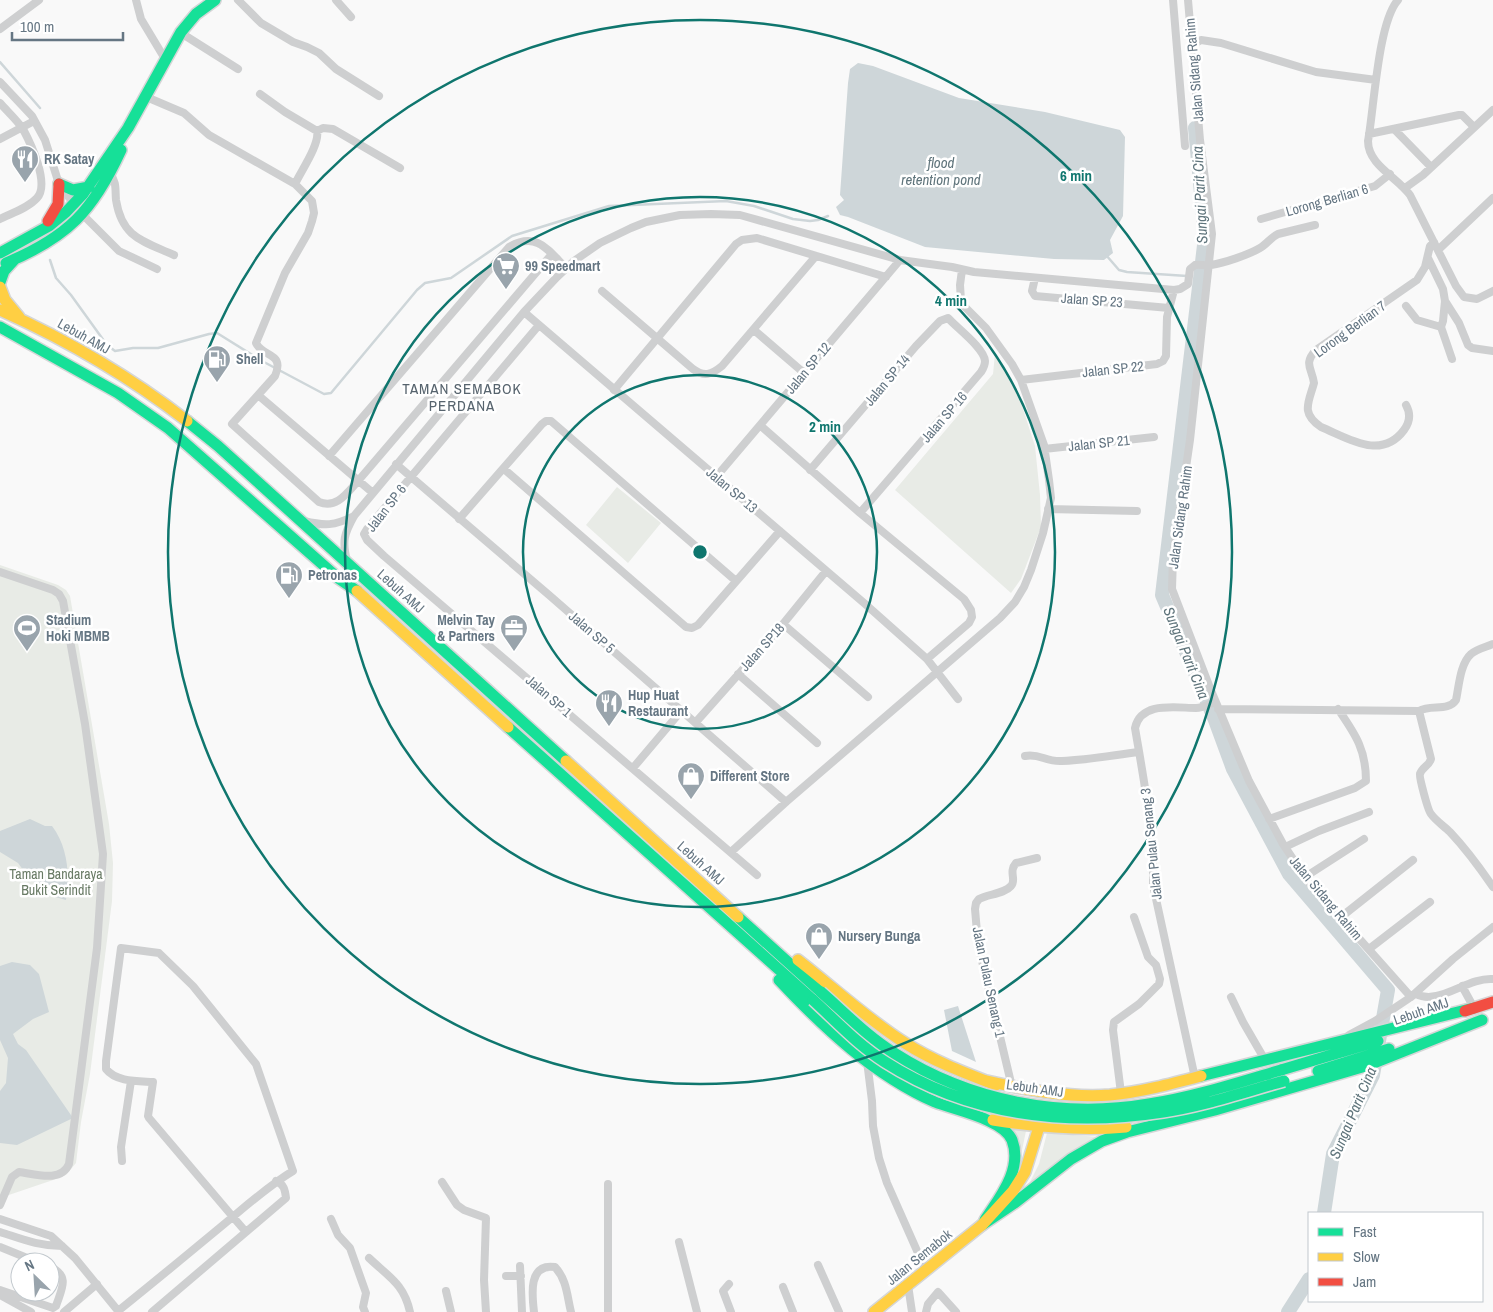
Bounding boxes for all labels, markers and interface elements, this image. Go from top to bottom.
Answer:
scale bar [12,10,124,42]
text: 100 m [20,16,54,37]
street label: Jalan Sidang Rahim [1181,17,1207,123]
restaurant icon: RK Satay [10,144,40,183]
water label: Sungai Parit Cina [1186,145,1213,244]
place label: RK Satay [44,150,95,168]
water label: flood retention pond [901,152,981,190]
text: 6 min [1060,165,1092,186]
street label: Lorong Berlian 6 [1284,180,1370,220]
supermarket icon: 99 Speedmart [491,251,521,290]
place label: 99 Speedmart [525,257,600,275]
street label: Jalan SP 23 [1061,289,1123,311]
text: 4 min [935,290,967,311]
street label: Lorong Berlian 7 [1310,297,1390,361]
street label: Lebuh AMJ [55,314,113,358]
street label: Jalan SP 12 [781,339,835,397]
fuel station icon: Shell [202,344,232,383]
place label: Shell [236,350,263,368]
street label: Jalan SP 14 [860,350,914,409]
street label: Jalan SP 22 [1081,357,1145,381]
district label: TAMAN SEMABOK PERDANA [402,378,522,416]
street label: Jalan SP 16 [917,388,971,446]
text: 2 min [809,416,841,437]
street label: Jalan SP 21 [1067,431,1131,455]
street label: Jalan SP 13 [703,463,761,517]
street label: Jalan Sidang Rahim [1164,464,1196,570]
street label: Jalan SP 6 [362,481,410,535]
centre of rings [691,543,709,561]
fuel station icon: Petronas [274,560,304,599]
street label: Lebuh AMJ [374,565,428,617]
place label: Petronas [308,566,357,584]
water label: Sungai Parit Cina [1158,604,1215,702]
street label: Jalan SP 5 [565,607,619,657]
place label: Stadium Hoki MBMB [46,611,110,645]
place label: Melvin Tay & Partners [437,611,496,645]
sports icon: Stadium Hoki MBMB [12,613,42,652]
office icon: Melvin Tay & Partners [499,613,529,652]
street label: Jalan SP18 [736,619,788,675]
street label: Jalan SP 1 [522,671,576,721]
place label: Hup Huat Restaurant [628,686,688,720]
restaurant icon: Hup Huat Restaurant [594,688,624,727]
shop icon: Different Store [676,761,706,800]
place label: Different Store [710,767,790,785]
street label: Jalan Pulau Senang 3 [1136,787,1166,901]
street label: Lebuh AMJ [674,837,728,889]
street label: Jalan Sidang Rahim [1286,852,1366,944]
park label: Taman Bandaraya Bukit Serindit [9,865,103,899]
shop icon: Nursery Bunga [804,921,834,960]
street label: Jalan Pulau Senang 1 [969,925,1010,1039]
place label: Nursery Bunga [838,927,921,945]
street label: Lebuh AMJ [1391,993,1451,1029]
water label: Sungai Parit Cina [1324,1064,1381,1162]
street label: Lebuh AMJ [1005,1075,1065,1101]
legend [1308,1212,1483,1302]
text: Fast [1353,1221,1377,1242]
street label: Jalan Semabok [883,1225,956,1289]
text: Slow [1353,1246,1380,1267]
north arrow [10,1252,60,1302]
text: N [22,1255,37,1275]
text: Jam [1353,1271,1376,1292]

